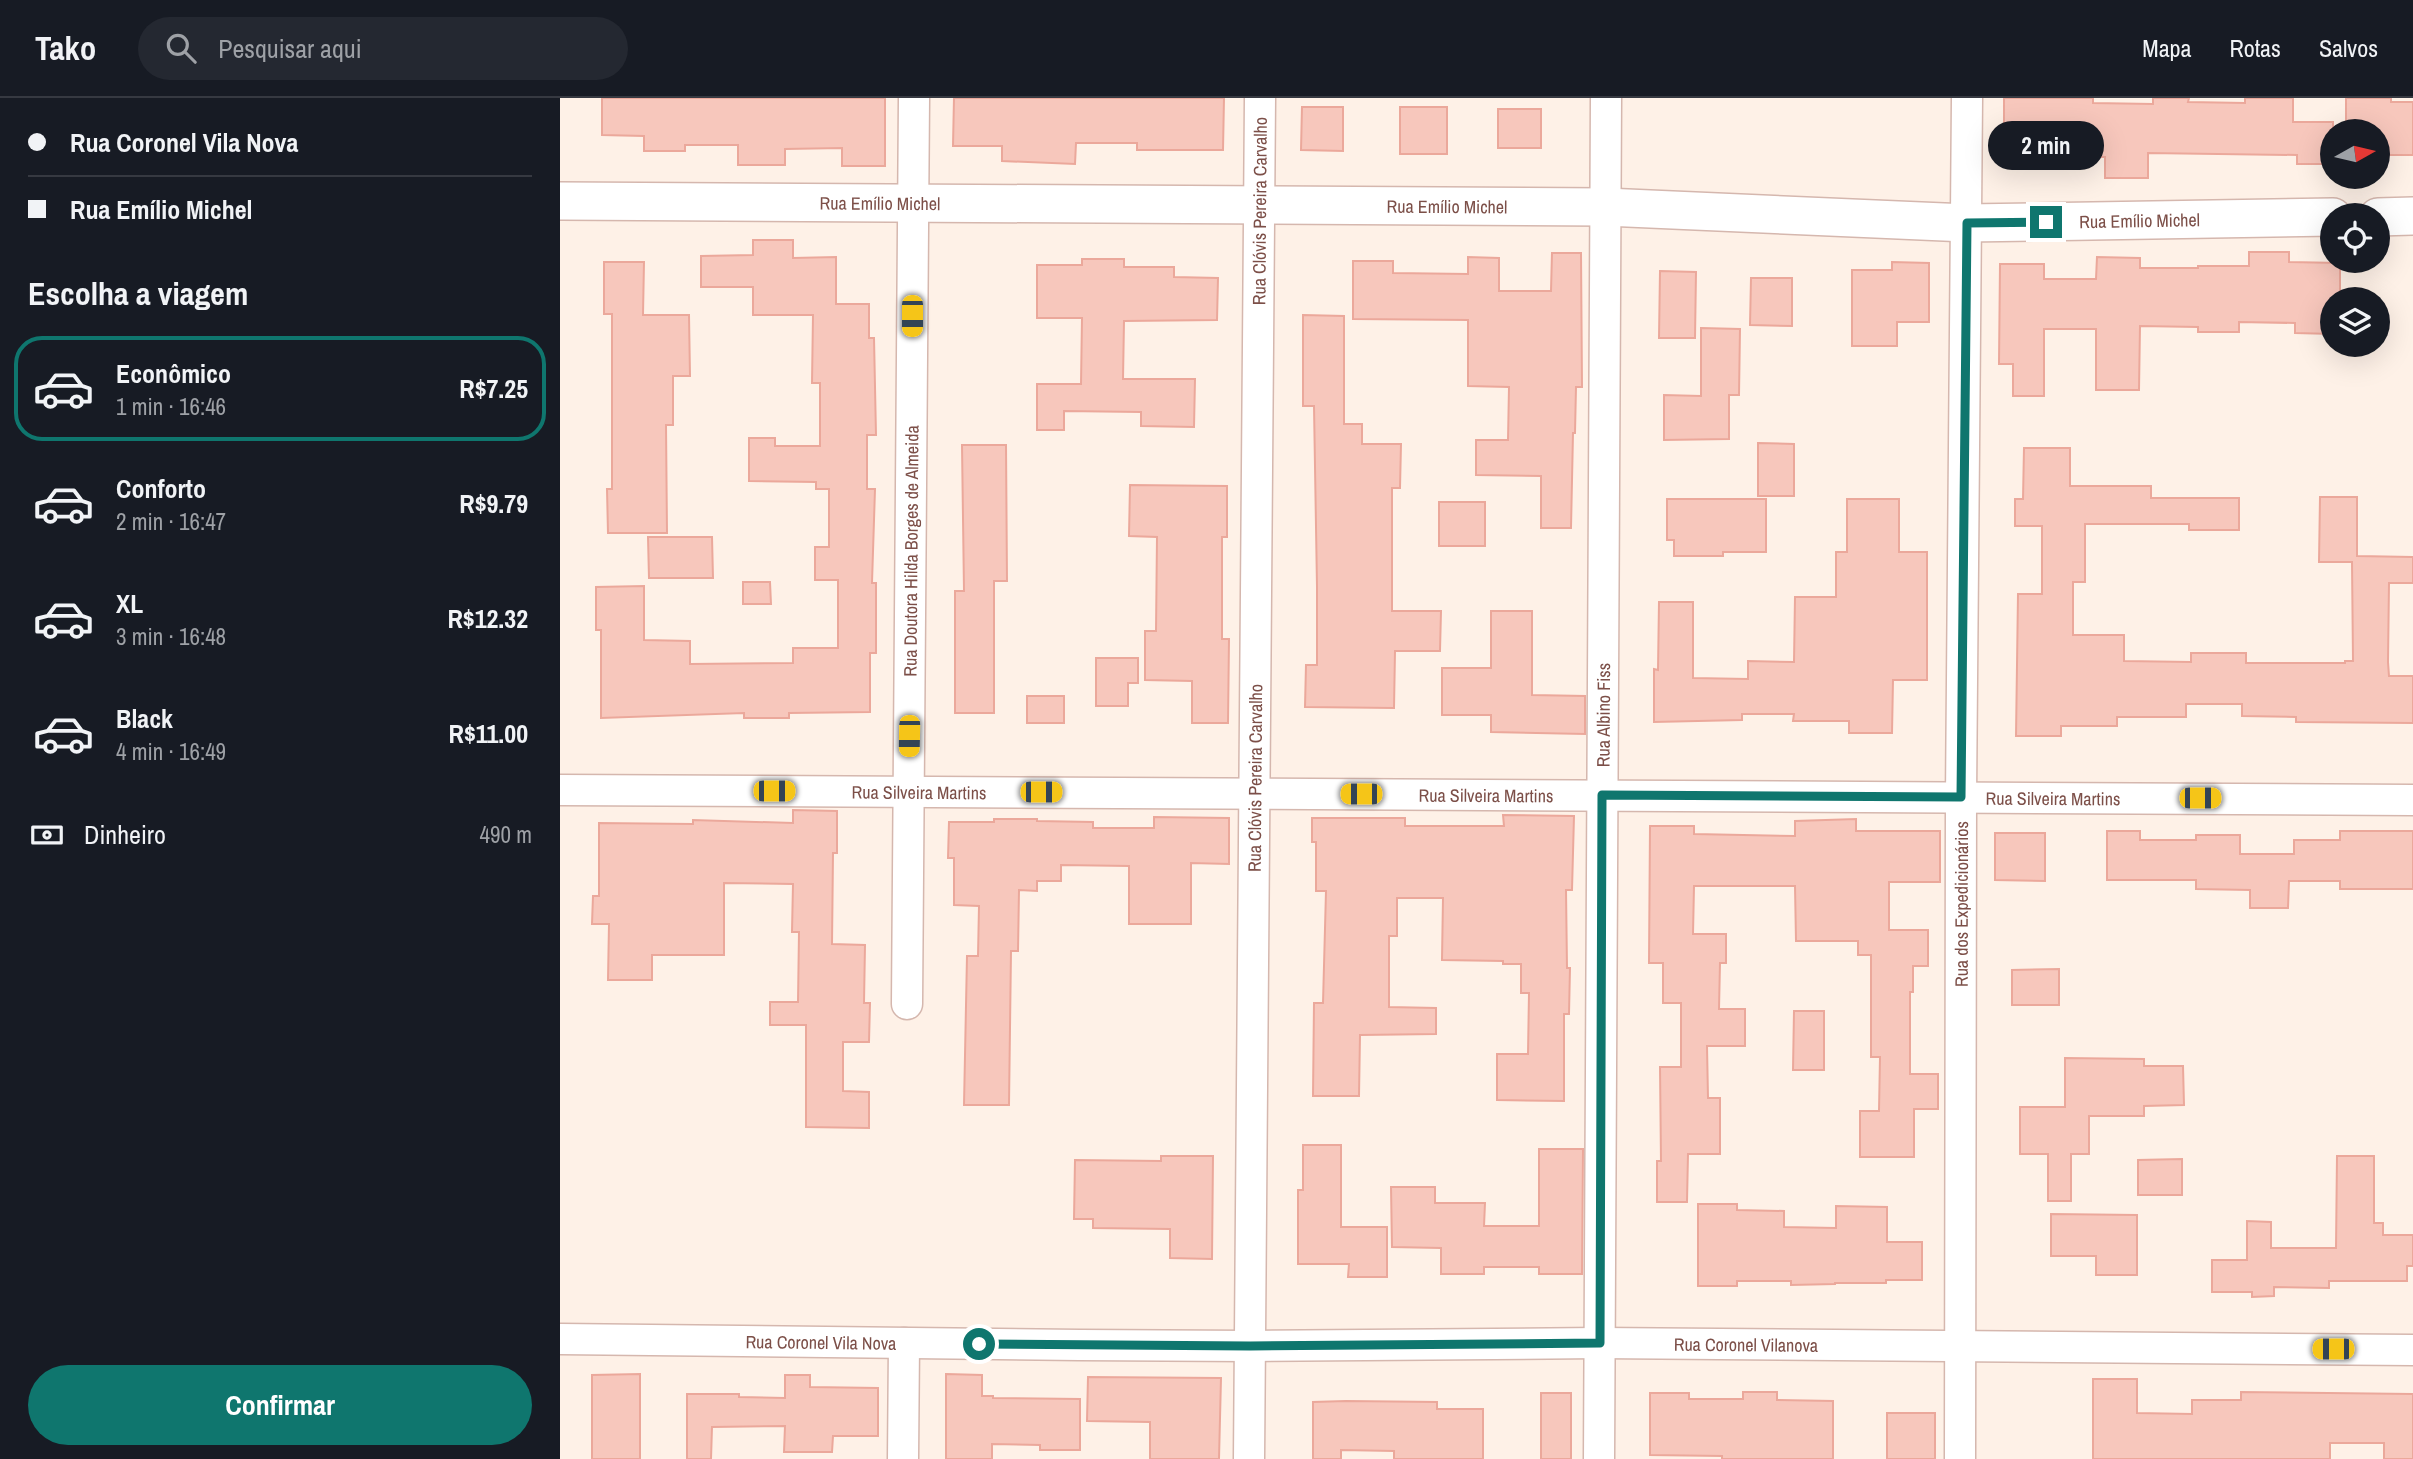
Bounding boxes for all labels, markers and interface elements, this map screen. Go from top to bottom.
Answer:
search box [138,17,628,80]
text: Tako [35,26,96,70]
icon: search [162,29,200,67]
text: Pesquisar aqui [218,31,362,66]
text: Mapa [2142,32,2192,64]
text: Rotas [2230,32,2281,64]
text: Salvos [2319,32,2378,64]
street label: Rua Clóvis Pereira Carvalho [1246,117,1272,305]
north arrow [2320,119,2390,189]
map controls [2320,119,2390,357]
callout: 2 min [1988,121,2104,170]
text: Rua Coronel Vila Nova [70,125,298,160]
text: 2 min [2021,130,2071,161]
street label: Rua Emílio Michel [820,190,940,216]
text: Rua Emílio Michel [70,192,252,227]
street label: Rua Emílio Michel [1387,193,1507,219]
button: locate [2320,203,2390,273]
route end [2030,206,2062,238]
street label: Rua Emílio Michel [2079,207,2200,234]
text: Escolha a viagem [28,272,248,315]
button: layers [2320,287,2390,357]
car [902,295,923,337]
text: Econômico [116,356,231,391]
icon: car [32,357,95,420]
text: R$7.25 [459,371,528,406]
text: 1 min · 16:46 [116,391,226,422]
street label: Rua Doutora Hilda Borges de Almeida [897,425,924,677]
text: Conforto [116,471,206,506]
icon: car [32,472,95,535]
text: R$9.79 [459,486,528,521]
text: 2 min · 16:47 [116,506,226,537]
text: XL [116,586,143,621]
icon: car [32,587,95,650]
text: R$12.32 [447,601,528,636]
text: 3 min · 16:48 [116,621,226,652]
street label: Rua Albino Fiss [1590,663,1616,767]
street label: Rua Clóvis Pereira Carvalho [1241,684,1268,872]
text: Black [116,701,173,736]
icon: car [32,702,95,765]
car [899,715,920,757]
text: R$11.00 [449,716,528,751]
text: 4 min · 16:49 [116,736,226,767]
street label: Rua Silveira Martins [852,779,986,805]
car [754,781,796,802]
car [1021,782,1063,803]
street label: Rua Silveira Martins [1419,782,1553,808]
car [1341,784,1383,805]
street label: Rua Silveira Martins [1986,785,2120,811]
car [2180,788,2222,809]
icon: cash [28,816,66,854]
text: Dinheiro [84,817,166,852]
text: 490 m [480,819,532,850]
street label: Rua dos Expedicionários [1948,821,1973,987]
route start [963,1328,995,1360]
street label: Rua Coronel Vila Nova [745,1329,897,1355]
street label: Rua Coronel Vilanova [1674,1331,1818,1357]
car [2313,1339,2355,1360]
button: Confirmar [28,1365,532,1445]

